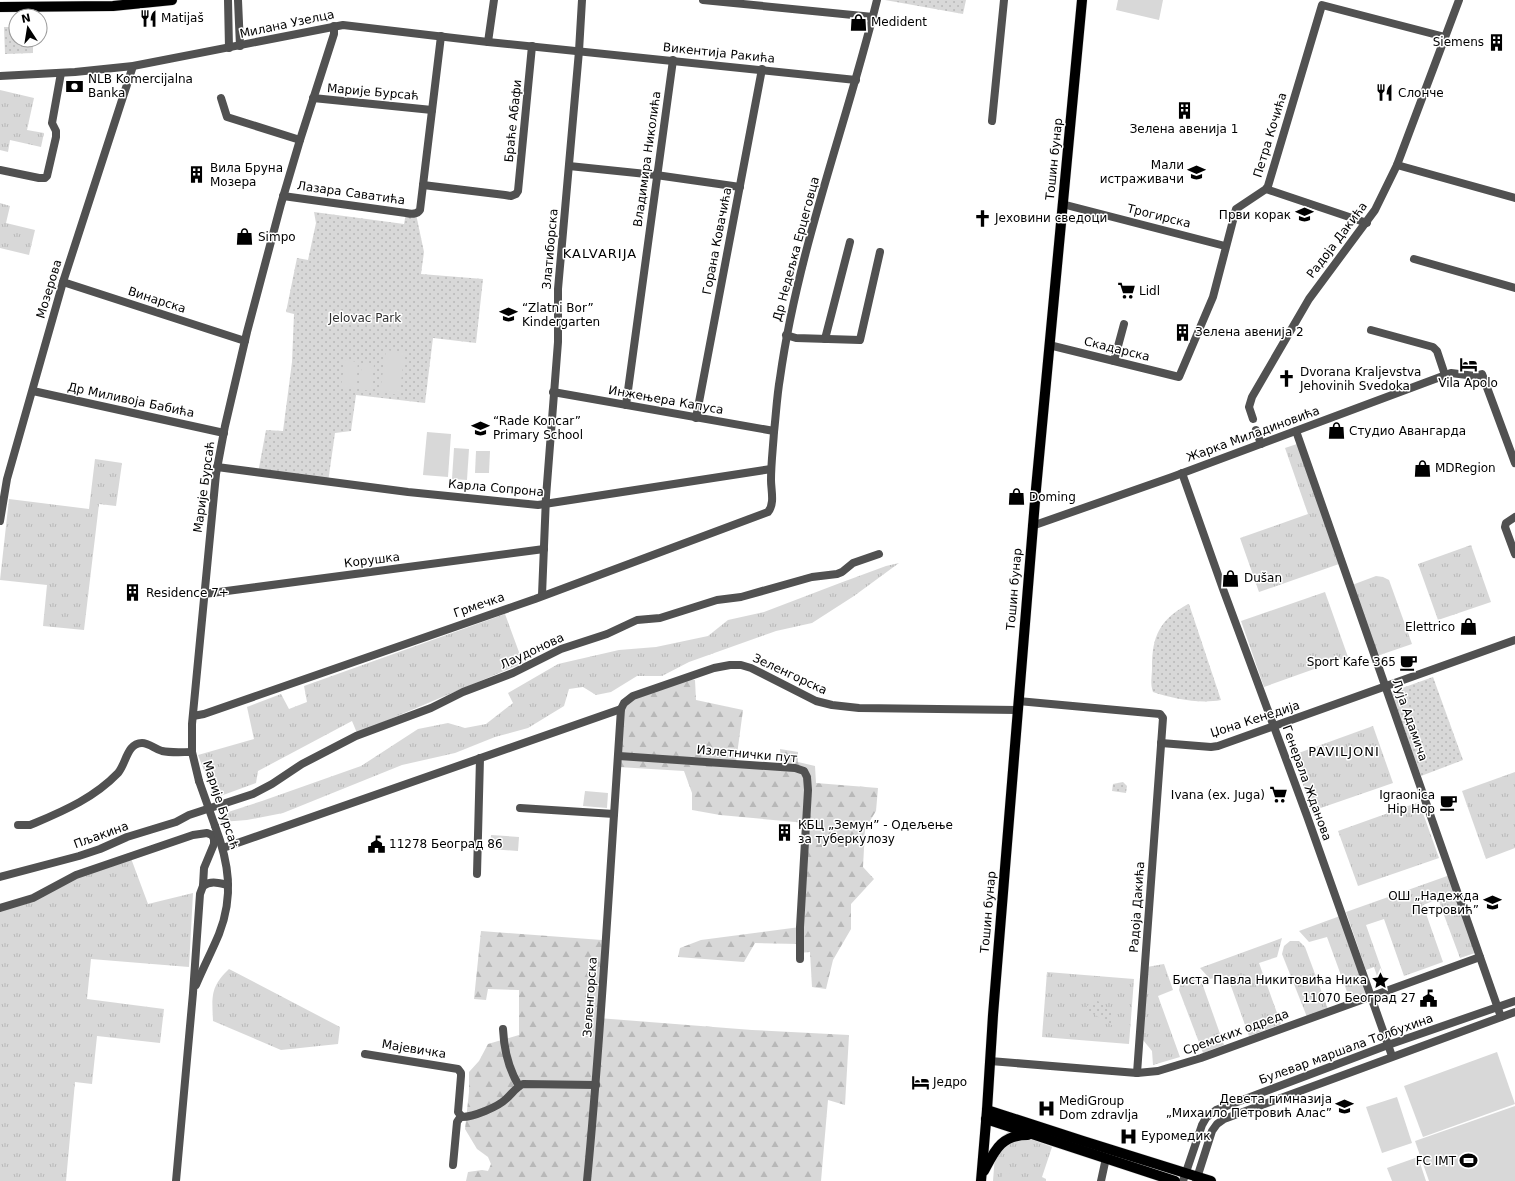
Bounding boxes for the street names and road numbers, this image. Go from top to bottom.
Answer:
street label: Милана Узелца [238,7,336,41]
street label: Викентија Ракића [662,40,776,66]
street label: Браће Абафи [502,79,524,163]
street label: Марије Бурсаћ [326,81,420,103]
street label: Владимира Николића [631,90,663,228]
street label: Петра Кочића [1250,91,1290,179]
street label: Тошин бунар [1043,117,1065,202]
street label: Др Недељка Ерцеговца [770,175,822,323]
street label: Лазара Саватића [296,178,406,208]
street label: Горана Ковачића [700,186,734,296]
street label: Радоја Дакића [1304,199,1370,281]
street label: Трогирска [1125,201,1192,231]
street label: Златиборска [539,208,561,290]
street label: Мозерова [33,258,65,320]
street label: Винарска [126,284,188,316]
street label: Скадарска [1083,334,1151,364]
street label: Др Миливоја Бабића [66,380,196,420]
street label: Инжењера Капуса [607,383,725,417]
street label: Жарка Миладиновића [1184,403,1322,465]
street label: Марије Бурсаћ [191,440,217,534]
street label: Карла Сопрона [448,477,544,499]
street label: Тошин бунар [1003,547,1025,632]
street label: Корушка [343,550,401,570]
street label: Грмечка [452,590,506,620]
street label: Лаудонова [498,630,566,672]
street label: Зеленгорска [751,651,829,697]
street label: Луја Адамича [1389,677,1431,763]
street label: Џона Кенедија [1208,698,1302,740]
street label: Генерала Жданова [1280,723,1334,843]
street label: Излетнички пут [696,743,798,765]
street label: Марије Бурсаћ [200,759,242,851]
street label: Пљакина [72,819,130,851]
street label: Радоја Дакића [1127,861,1147,953]
street label: Тошин бунар [977,870,999,955]
street label: Зеленгорска [580,956,600,1038]
street label: Сремских одреда [1181,1006,1291,1058]
street label: Булевар маршала Толбухина [1257,1011,1435,1087]
street label: Мајевичка [381,1037,447,1061]

